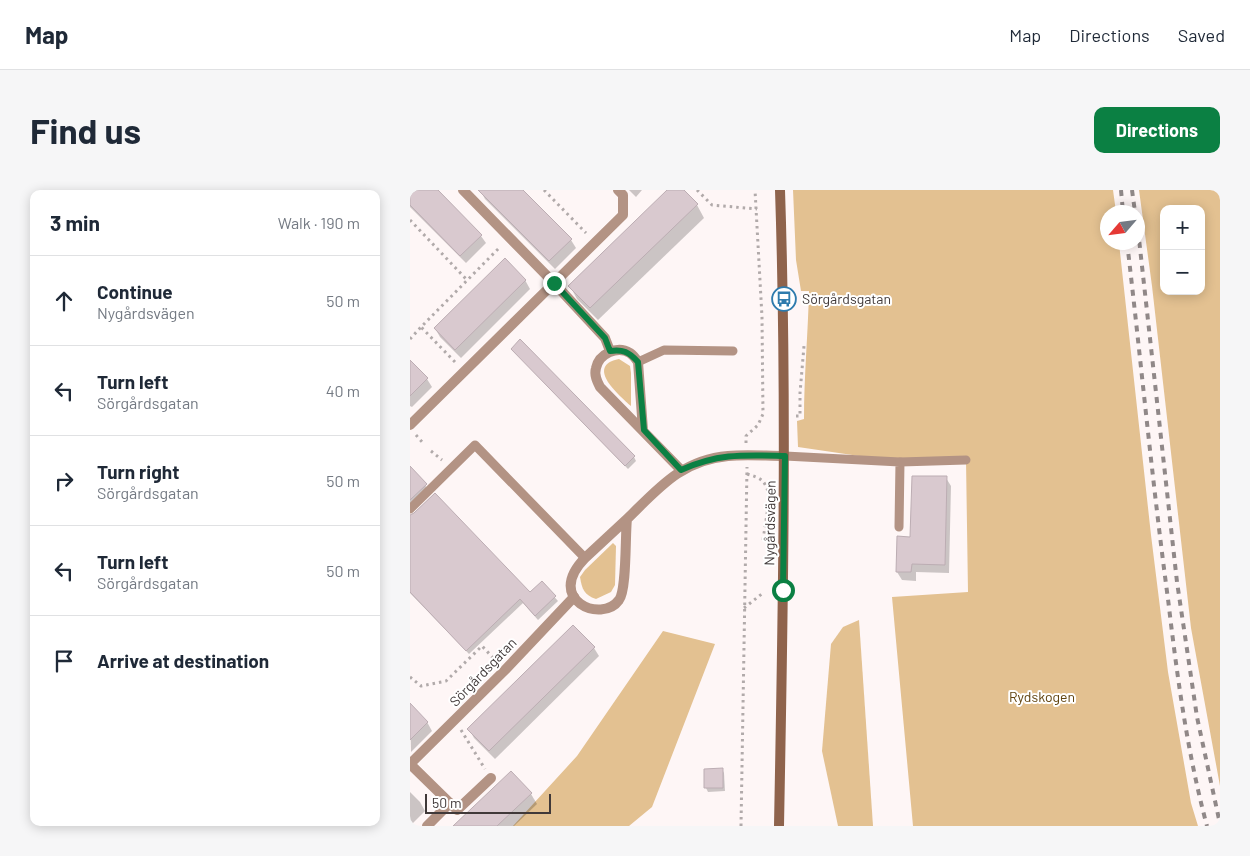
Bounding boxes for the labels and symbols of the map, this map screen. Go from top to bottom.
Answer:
north arrow [1100,205,1145,250]
route end [543,272,566,295]
bus stop icon: Sörgårdsgatan [771,286,797,312]
place label: Sörgårdsgatan [802,290,891,307]
street label: Nygårdsvägen [760,480,779,566]
route start [772,579,795,602]
street label: Sörgårdsgatan [446,634,520,710]
park label: Rydskogen [1009,688,1075,705]
scale bar [425,791,551,814]

